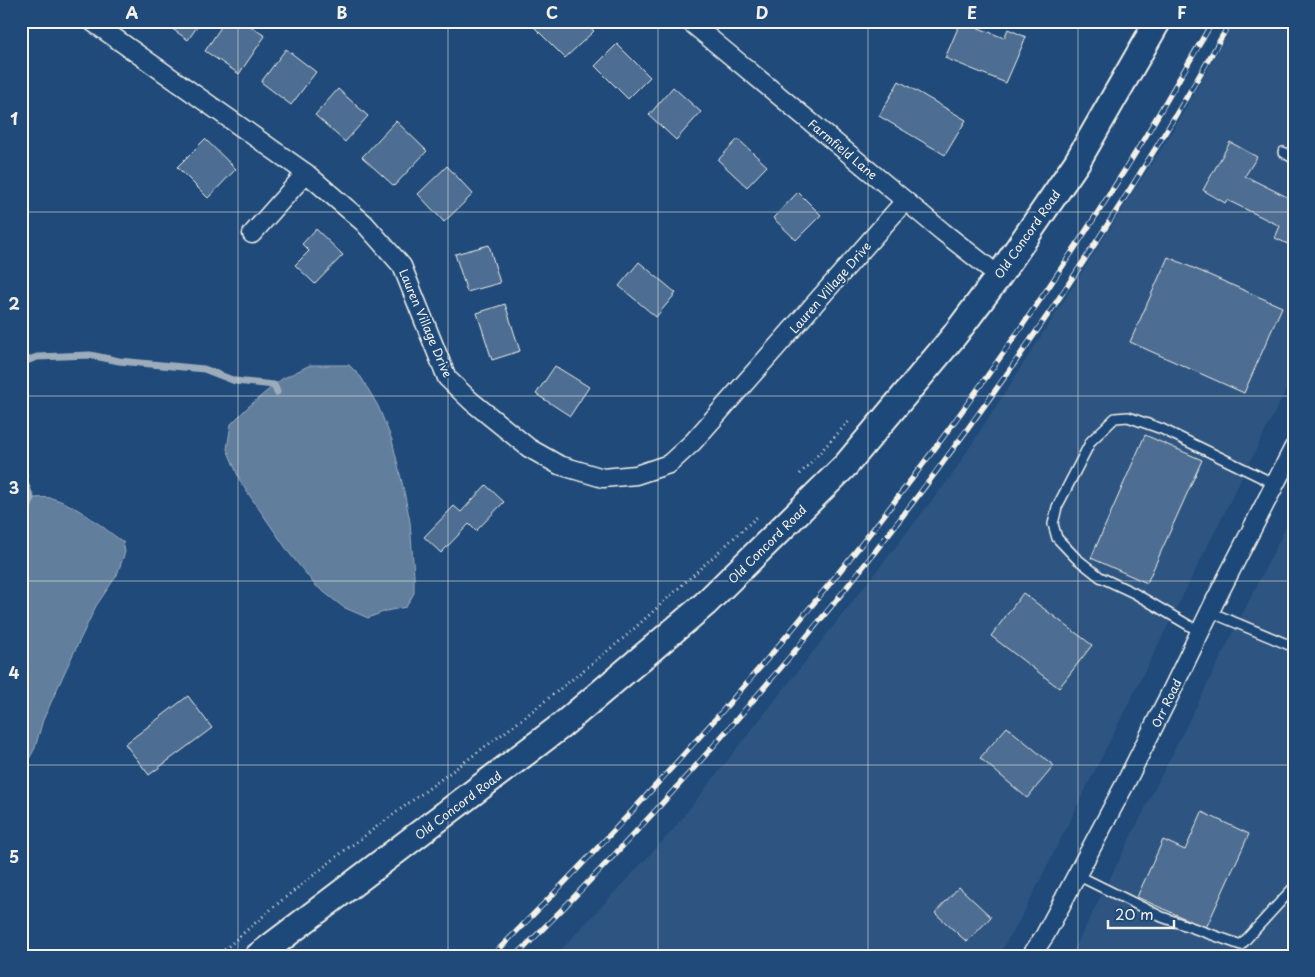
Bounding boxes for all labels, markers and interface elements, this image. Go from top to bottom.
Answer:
text: A [126,0,139,24]
text: B [337,0,348,24]
text: C [546,0,558,24]
text: D [756,0,768,24]
text: E [967,0,977,24]
text: F [1177,0,1187,24]
text: 1 [10,106,18,130]
street label: Farmfield Lane [804,115,882,183]
street label: Old Concord Road [990,186,1064,282]
street label: Lauren Village Drive [785,237,875,337]
street label: Lauren Village Drive [395,266,457,380]
text: 2 [8,291,20,315]
text: 3 [9,475,19,499]
street label: Old Concord Road [724,501,810,587]
text: 4 [9,660,20,684]
street label: Orr Road [1146,676,1186,730]
street label: Old Concord Road [411,766,505,844]
text: 5 [9,844,19,868]
scale bar [1108,897,1174,929]
text: 20 m [1115,902,1154,925]

